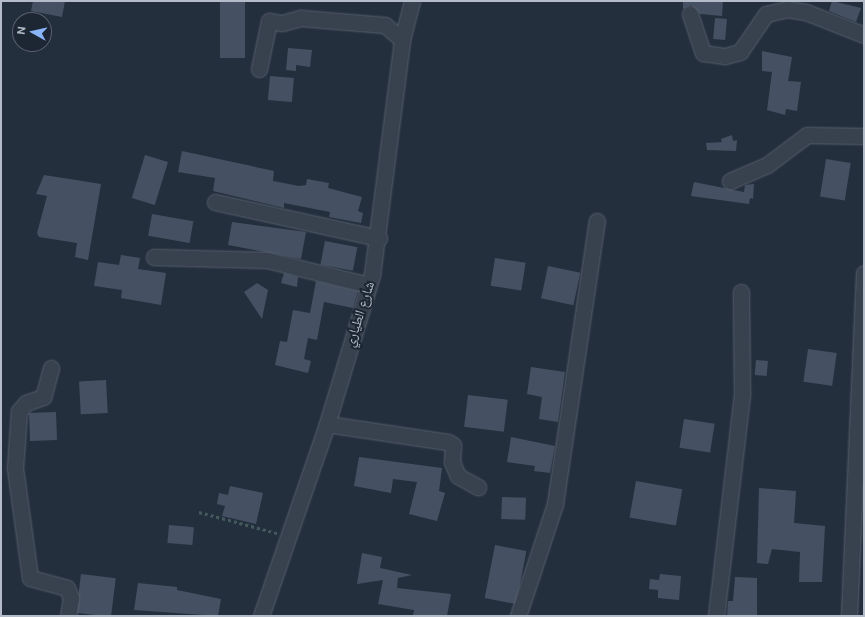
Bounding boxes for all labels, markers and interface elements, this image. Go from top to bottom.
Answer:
north arrow [12,12,52,52]
text: N [14,26,29,35]
street label: شارع الطياري [340,279,378,349]

